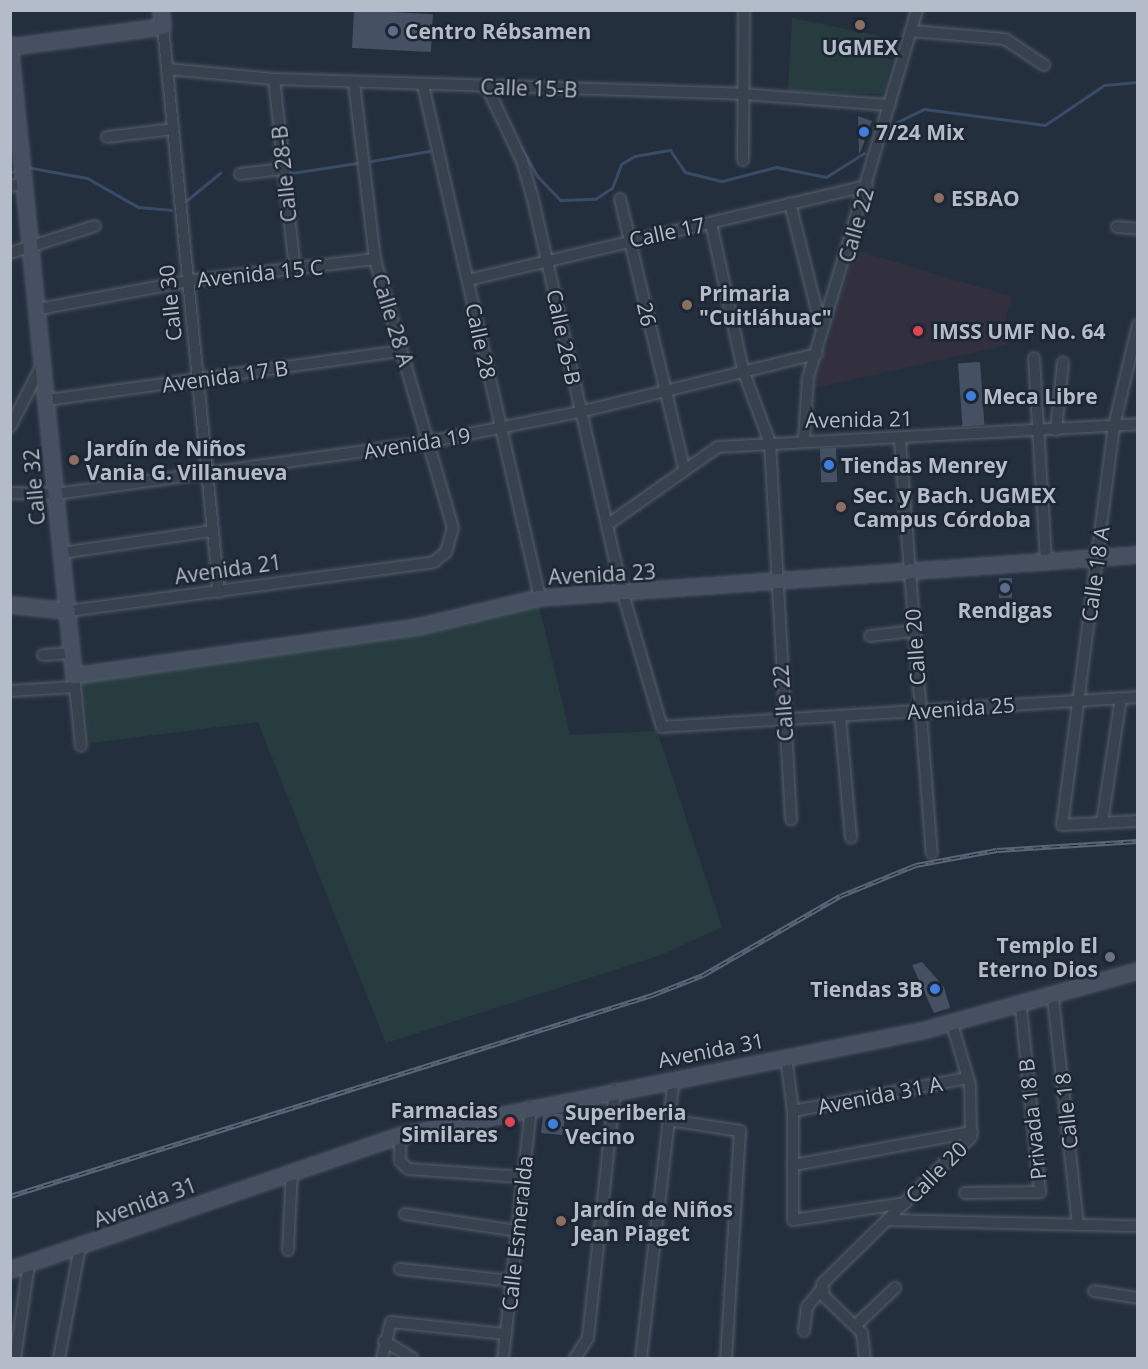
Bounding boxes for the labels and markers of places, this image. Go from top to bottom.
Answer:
place label: Centro Rébsamen [405,18,591,44]
marker: UGMEX [853,18,867,32]
marker: Centro Rébsamen [386,24,400,38]
place label: UGMEX [822,34,898,60]
place label: 7/24 Mix [876,119,965,145]
marker: 7/24 Mix [857,125,871,139]
place label: ESBAO [951,185,1020,211]
marker: ESBAO [932,191,946,205]
place label: Primaria "Cuitláhuac" [699,280,832,330]
marker: Primaria "Cuitláhuac" [680,298,694,312]
place label: IMSS UMF No. 64 [932,318,1106,344]
marker: IMSS UMF No. 64 [909,322,927,340]
place label: Meca Libre [983,383,1098,409]
marker: Meca Libre [964,389,978,403]
place label: Jardín de Niños Vania G. Villanueva [86,435,288,485]
place label: Tiendas Menrey [841,452,1008,478]
marker: Jardín de Niños Vania G. Villanueva [67,453,81,467]
marker: Tiendas Menrey [822,458,836,472]
place label: Sec. y Bach. UGMEX Campus Córdoba [853,482,1056,532]
marker: Sec. y Bach. UGMEX Campus Córdoba [834,500,848,514]
marker: Rendigas [998,581,1012,595]
place label: Rendigas [958,597,1052,623]
place label: Templo El Eterno Dios [978,932,1098,982]
marker: Templo El Eterno Dios [1103,950,1117,964]
place label: Tiendas 3B [810,976,923,1002]
marker: Tiendas 3B [928,982,942,996]
place label: Farmacias Similares [391,1097,498,1147]
place label: Superiberia Vecino [565,1099,686,1149]
marker: Farmacias Similares [503,1115,517,1129]
marker: Superiberia Vecino [546,1117,560,1131]
place label: Jardín de Niños Jean Piaget [573,1196,733,1246]
marker: Jardín de Niños Jean Piaget [554,1214,568,1228]

